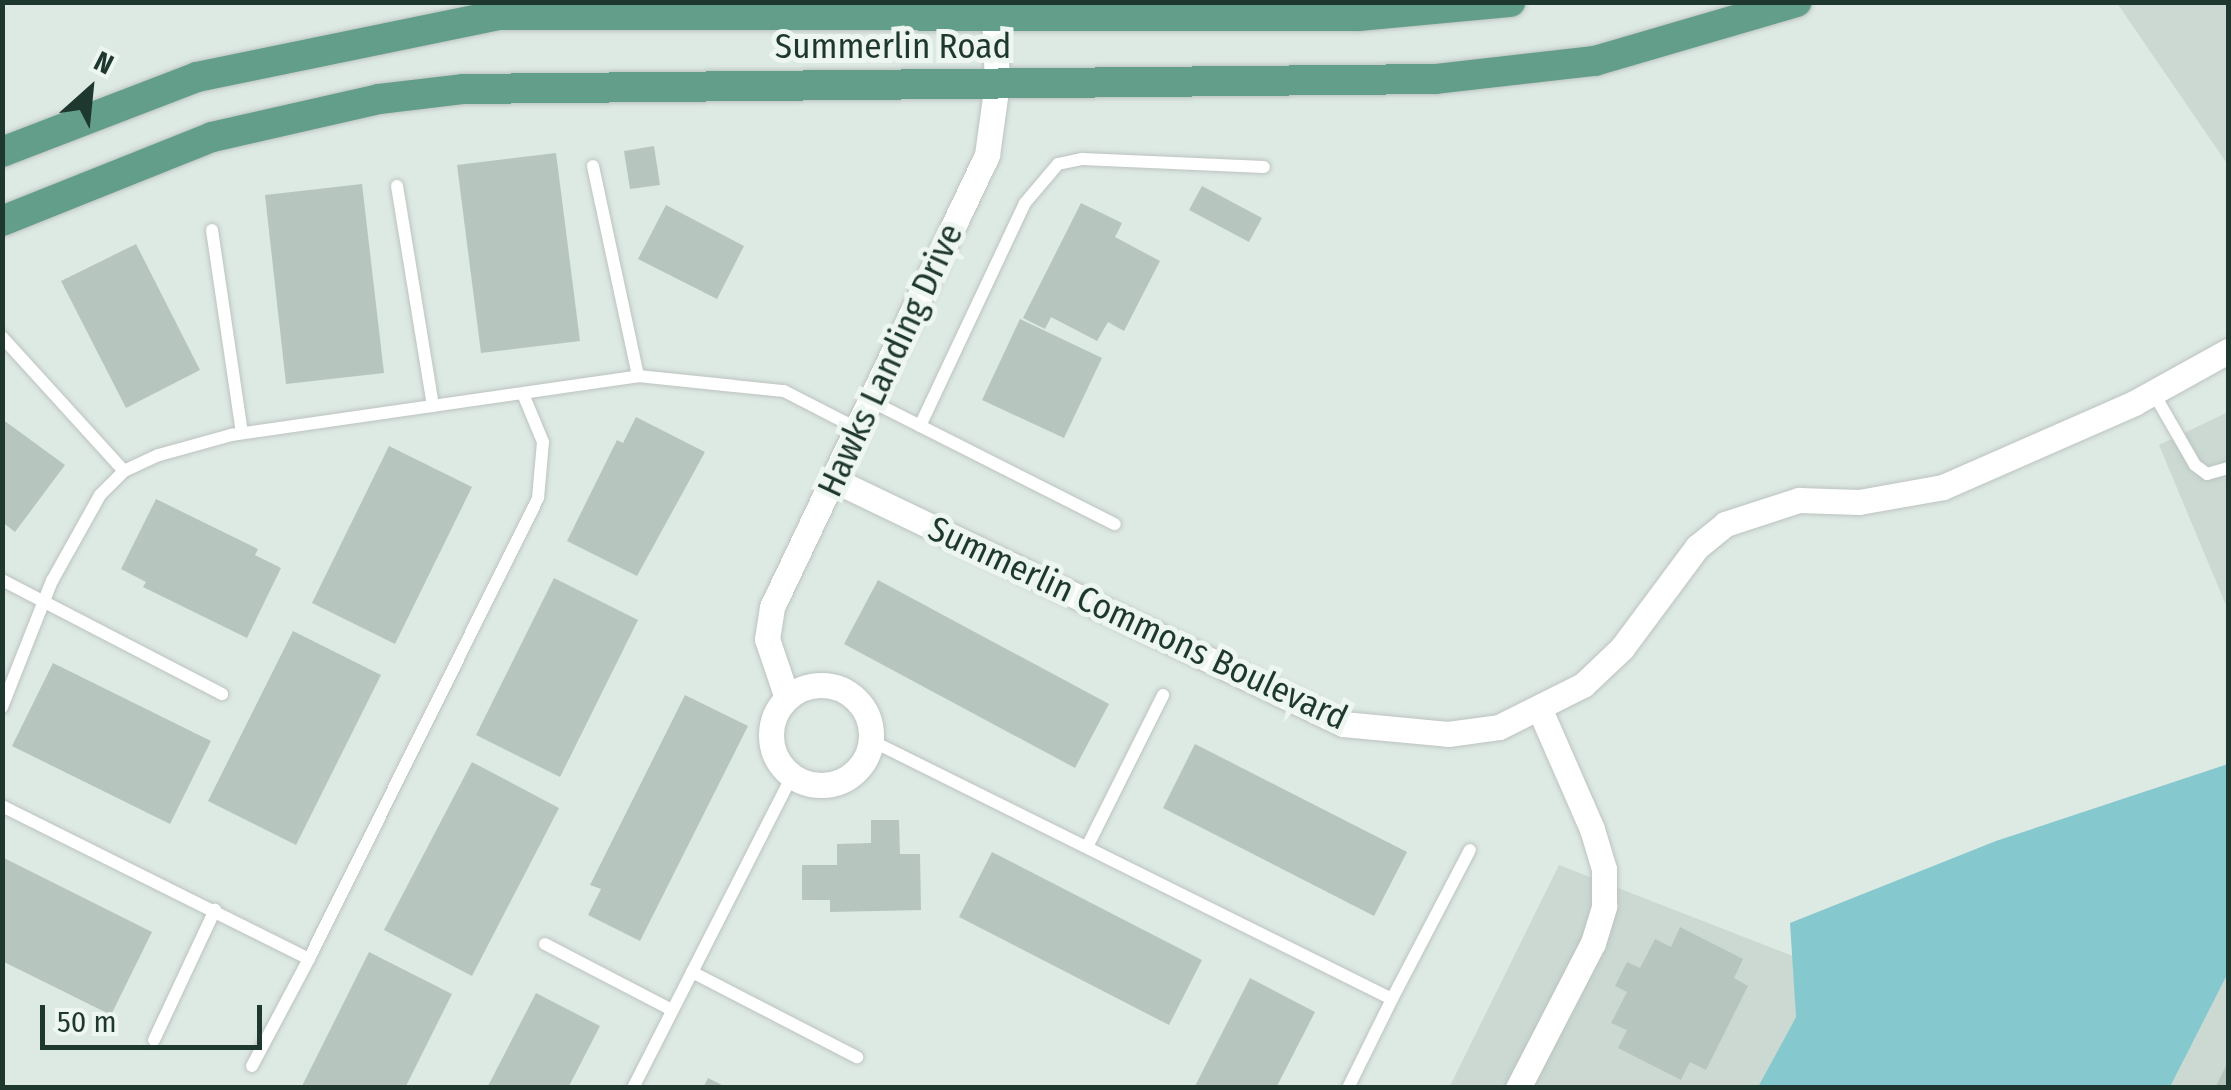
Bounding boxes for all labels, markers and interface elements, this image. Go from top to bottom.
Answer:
street label: Summerlin Road [775,25,1011,67]
north arrow [40,40,140,140]
text: N [89,44,119,81]
street label: Hawks Landing Drive [808,217,972,503]
street label: Summerlin Commons Boulevard [922,507,1354,739]
scale bar [45,985,268,1047]
text: 50 m [57,1004,117,1040]

